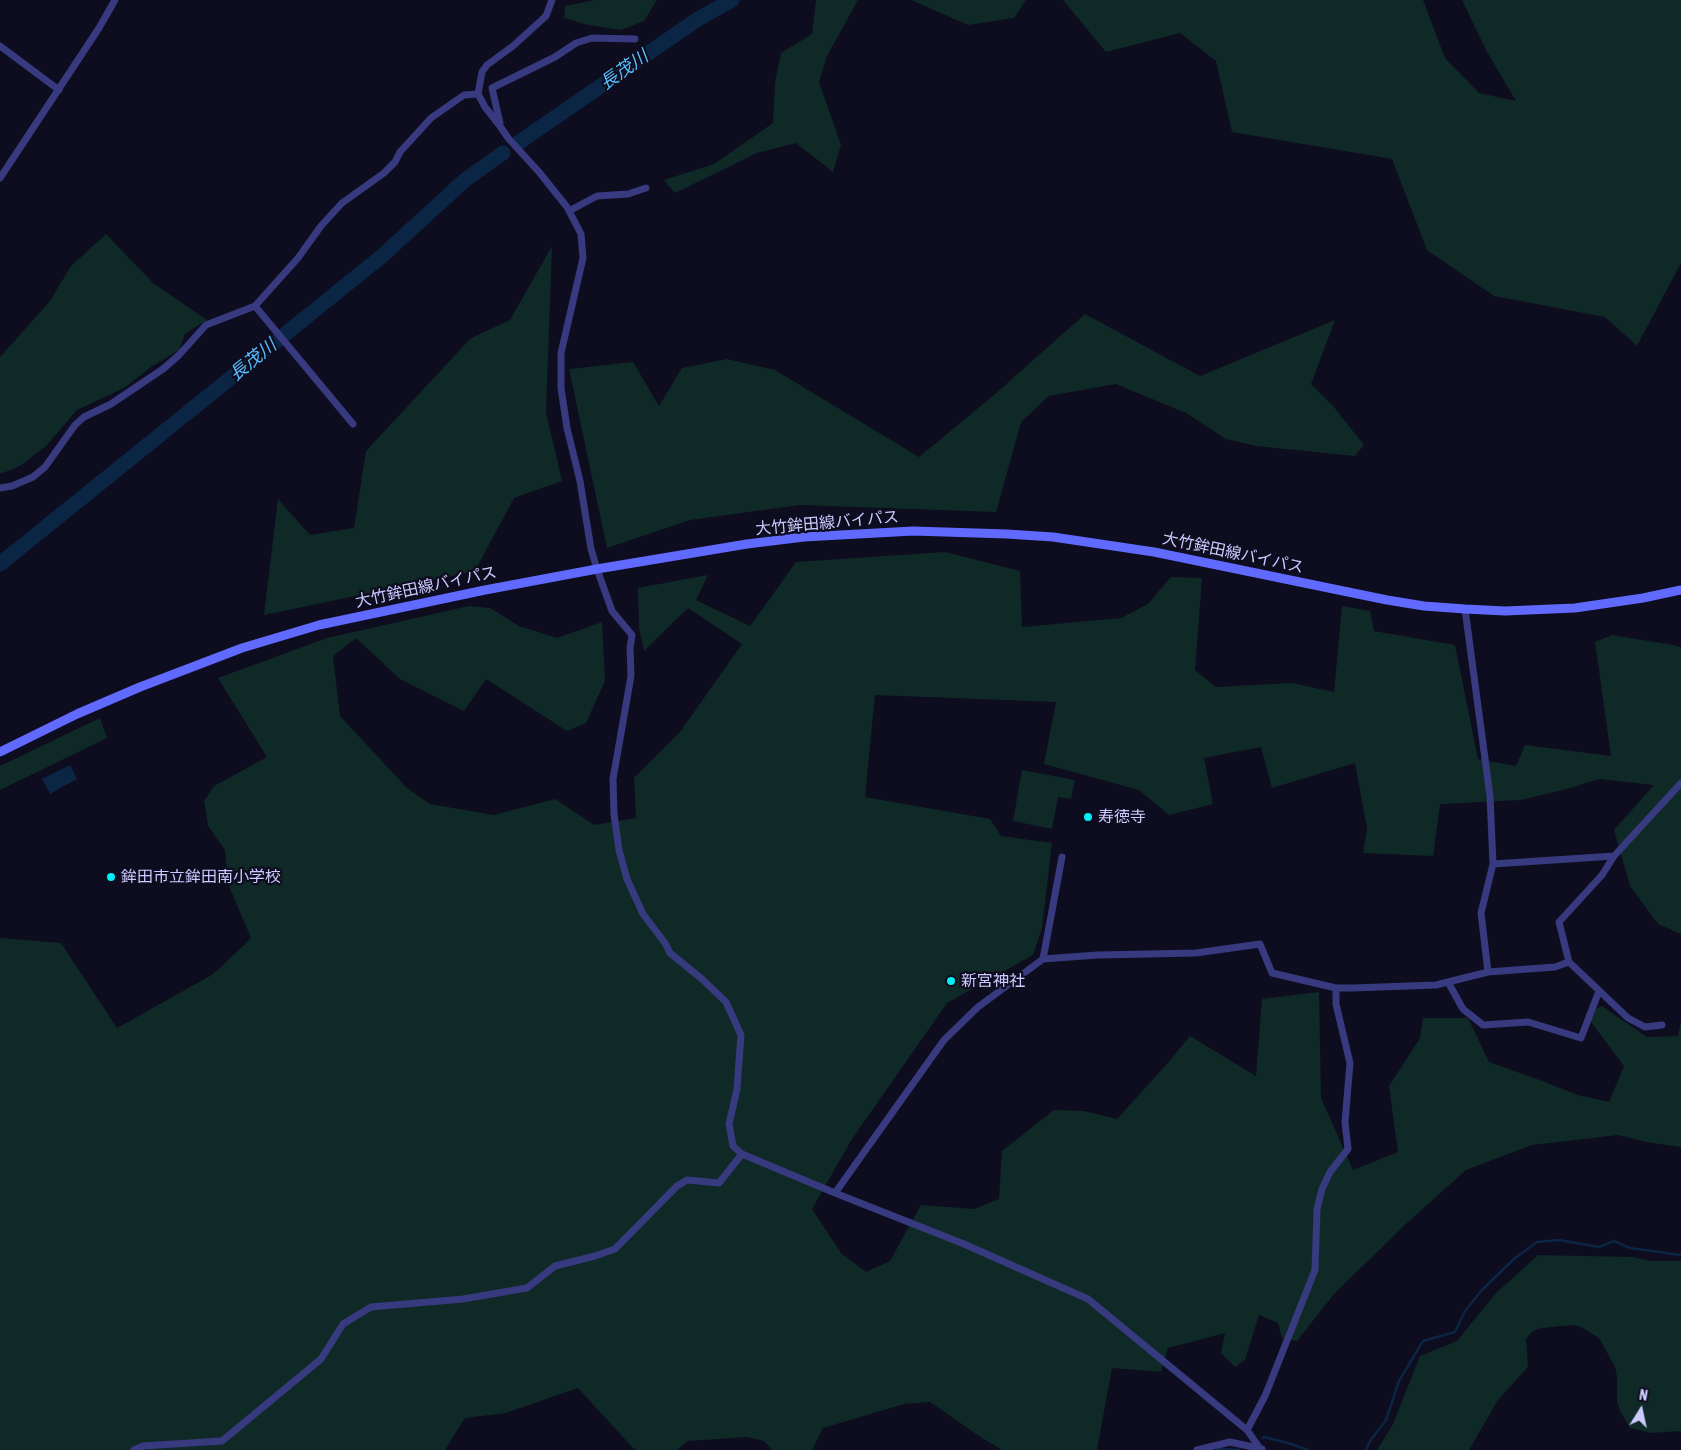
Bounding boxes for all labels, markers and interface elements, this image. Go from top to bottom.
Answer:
water label: 長茂川 [596,46,652,94]
water label: 長茂川 [225,335,281,385]
street label: 大竹鉾田線バイパス [754,507,900,539]
street label: 大竹鉾田線バイパス [1161,529,1305,577]
street label: 大竹鉾田線バイパス [354,563,498,611]
place label: 寿徳寺 [1098,807,1146,827]
marker: 寿徳寺 [1082,811,1094,823]
place label: 鉾田市立鉾田南小学校 [121,867,281,887]
marker: 鉾田市立鉾田南小学校 [105,871,117,883]
place label: 新宮神社 [961,971,1025,991]
marker: 新宮神社 [945,975,957,987]
north arrow [1616,1385,1666,1435]
text: N [1638,1387,1649,1404]

